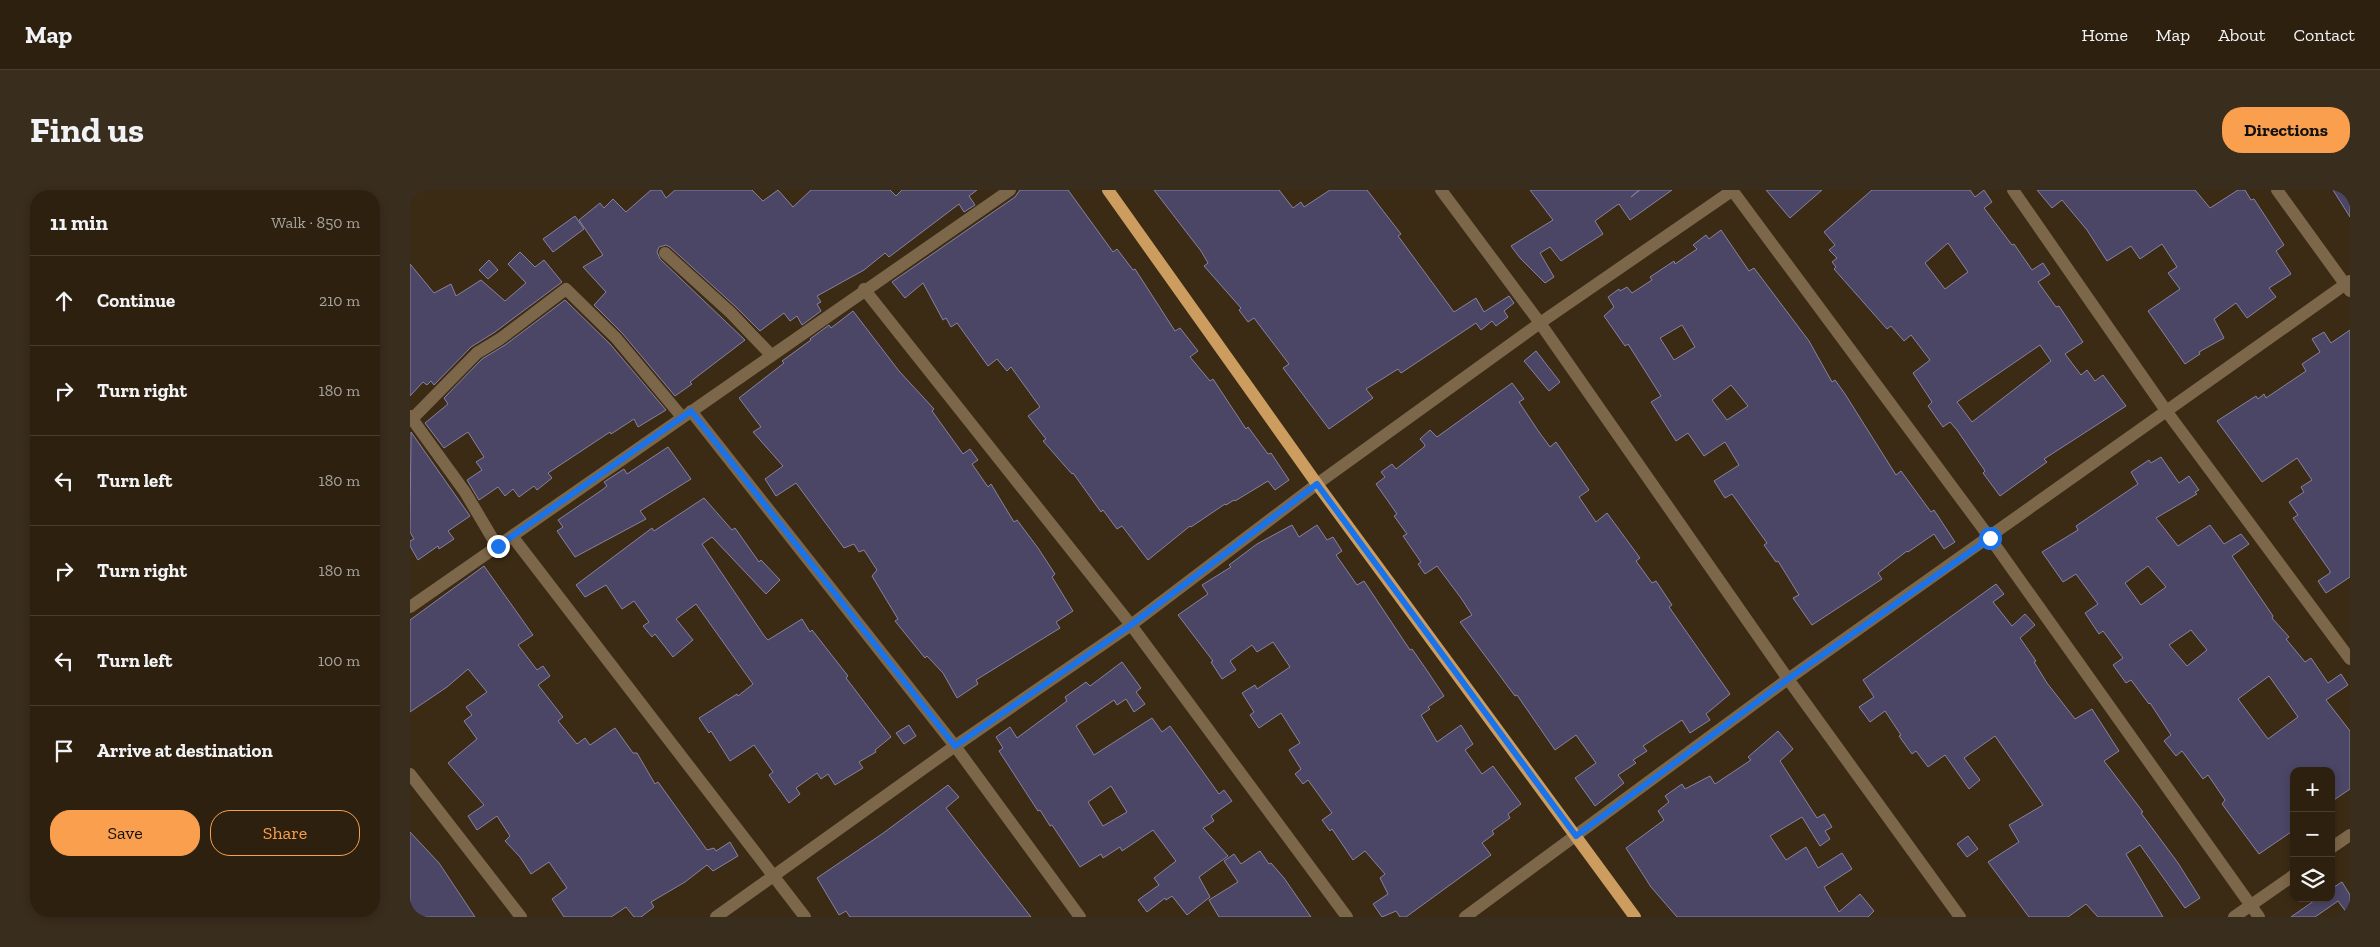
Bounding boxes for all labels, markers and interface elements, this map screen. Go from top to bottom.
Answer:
text: Map [25,20,72,49]
text: Home [2081,24,2128,46]
text: Map [2156,24,2190,46]
text: About [2218,24,2265,46]
text: Contact [2293,24,2355,46]
button: Directions [2222,107,2350,153]
text: Find us [30,109,144,151]
text: 11 min [50,210,108,235]
text: Walk · 850 m [271,213,360,232]
icon: ahead [50,287,78,315]
text: Continue [97,289,175,312]
text: 210 m [319,291,360,310]
icon: right [50,377,78,405]
text: Turn right [97,379,187,402]
text: 180 m [319,381,360,400]
icon: left [50,467,78,495]
text: Turn left [97,469,172,492]
text: 180 m [319,471,360,490]
route start [1979,527,2002,550]
route end [487,535,510,558]
icon: right [50,557,78,585]
text: Turn right [97,559,187,582]
text: 180 m [319,561,360,580]
icon: left [50,647,78,675]
text: Turn left [97,649,172,672]
text: 100 m [318,651,360,670]
icon: arrive [50,737,78,765]
text: Arrive at destination [97,739,273,762]
map controls [2290,767,2335,902]
button: + [2290,767,2335,812]
button: Save [50,810,200,856]
button: Share [210,810,360,856]
button: − [2290,812,2335,857]
button: layers [2290,857,2335,902]

